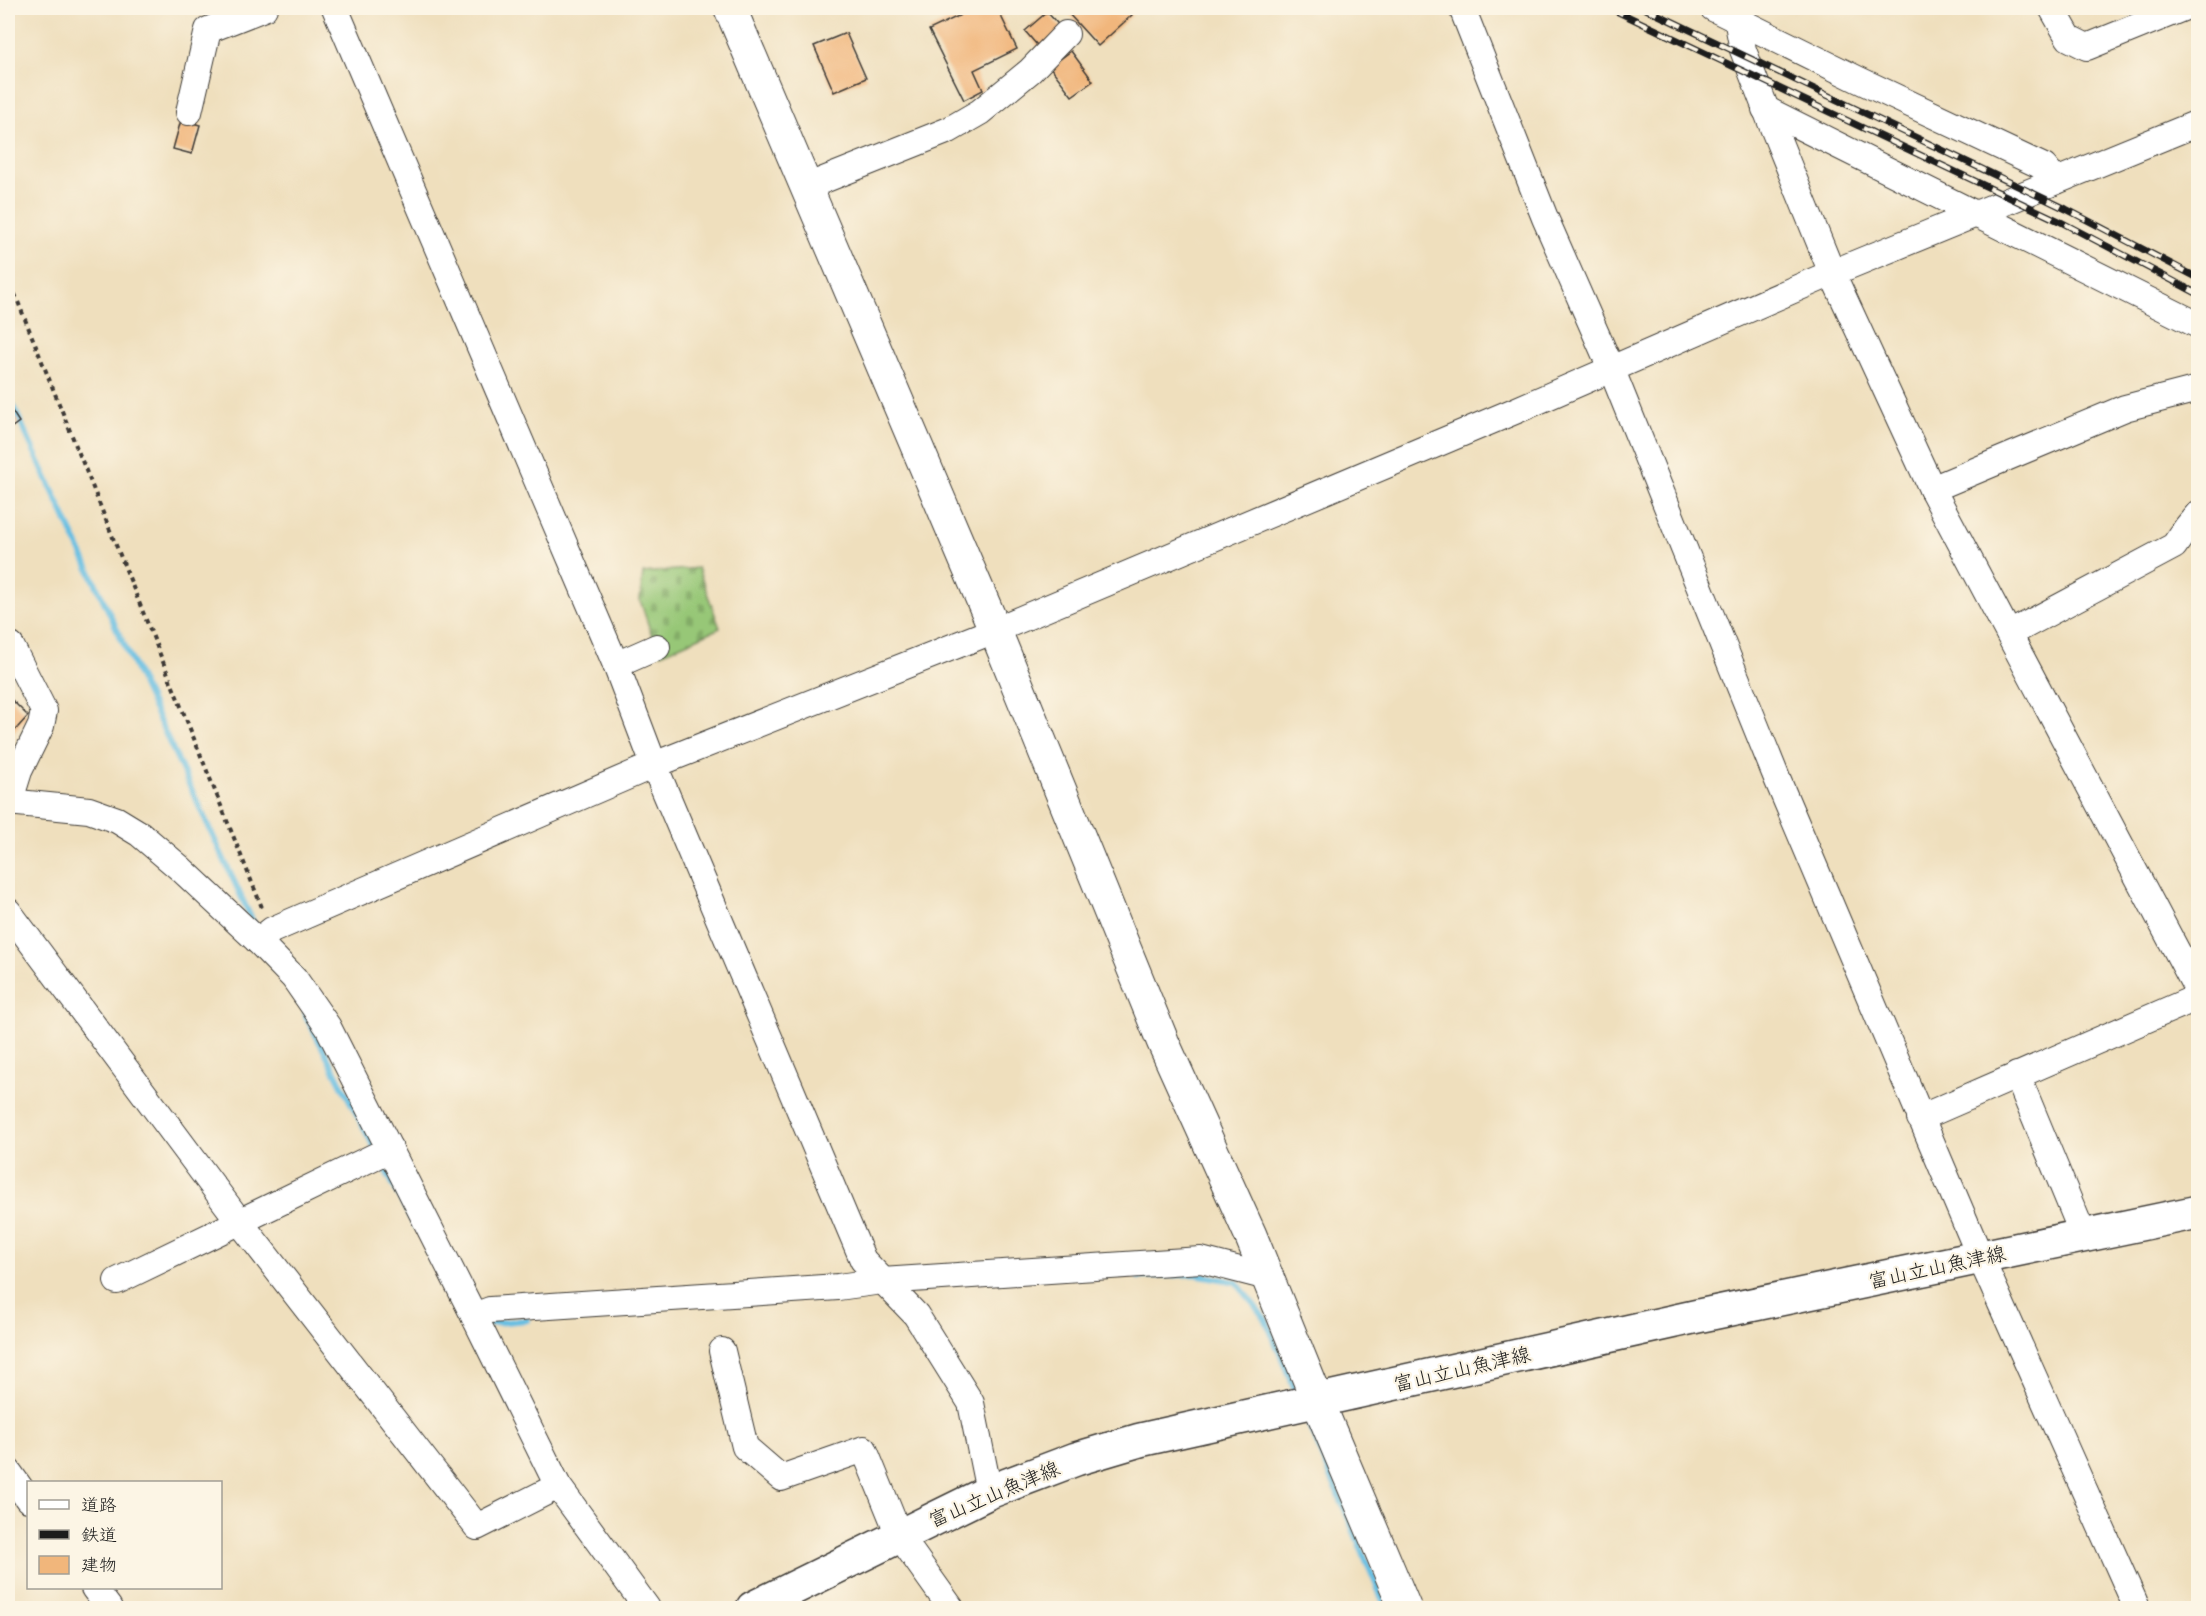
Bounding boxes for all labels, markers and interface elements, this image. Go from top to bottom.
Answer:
street label: 富山立山魚津線 [1866,1241,2009,1296]
street label: 富山立山魚津線 [1391,1342,1534,1399]
street label: 富山立山魚津線 [925,1456,1064,1535]
legend [27,1481,222,1589]
text: 道路 [81,1494,117,1518]
text: 鉄道 [81,1524,117,1548]
text: 建物 [81,1554,117,1578]

